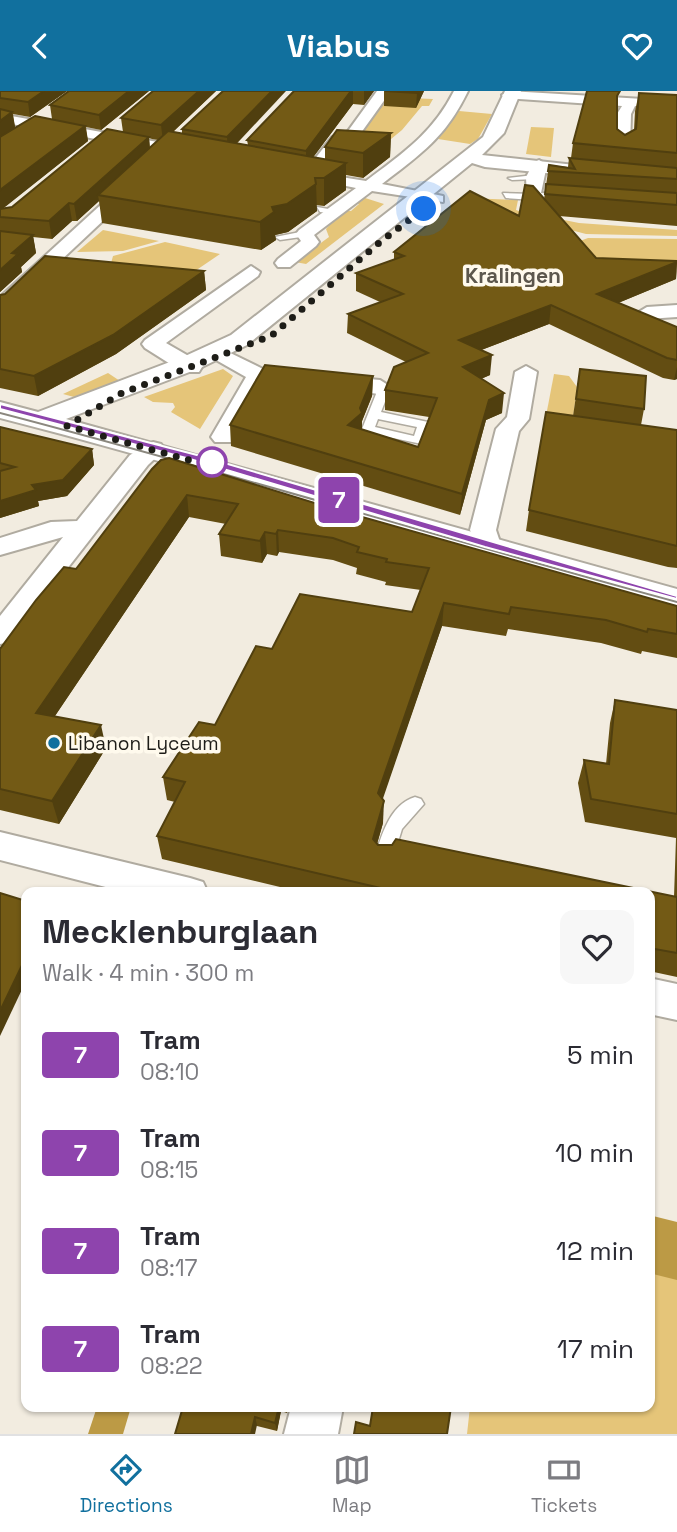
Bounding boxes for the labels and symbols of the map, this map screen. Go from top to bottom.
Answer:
your location [406,191,441,226]
district label: Kralingen [465,262,561,289]
unlabelled marker [197,447,227,477]
line badge: 7 [316,477,362,523]
place label: Libanon Lyceum [68,731,219,756]
marker: Libanon Lyceum [46,735,62,751]

